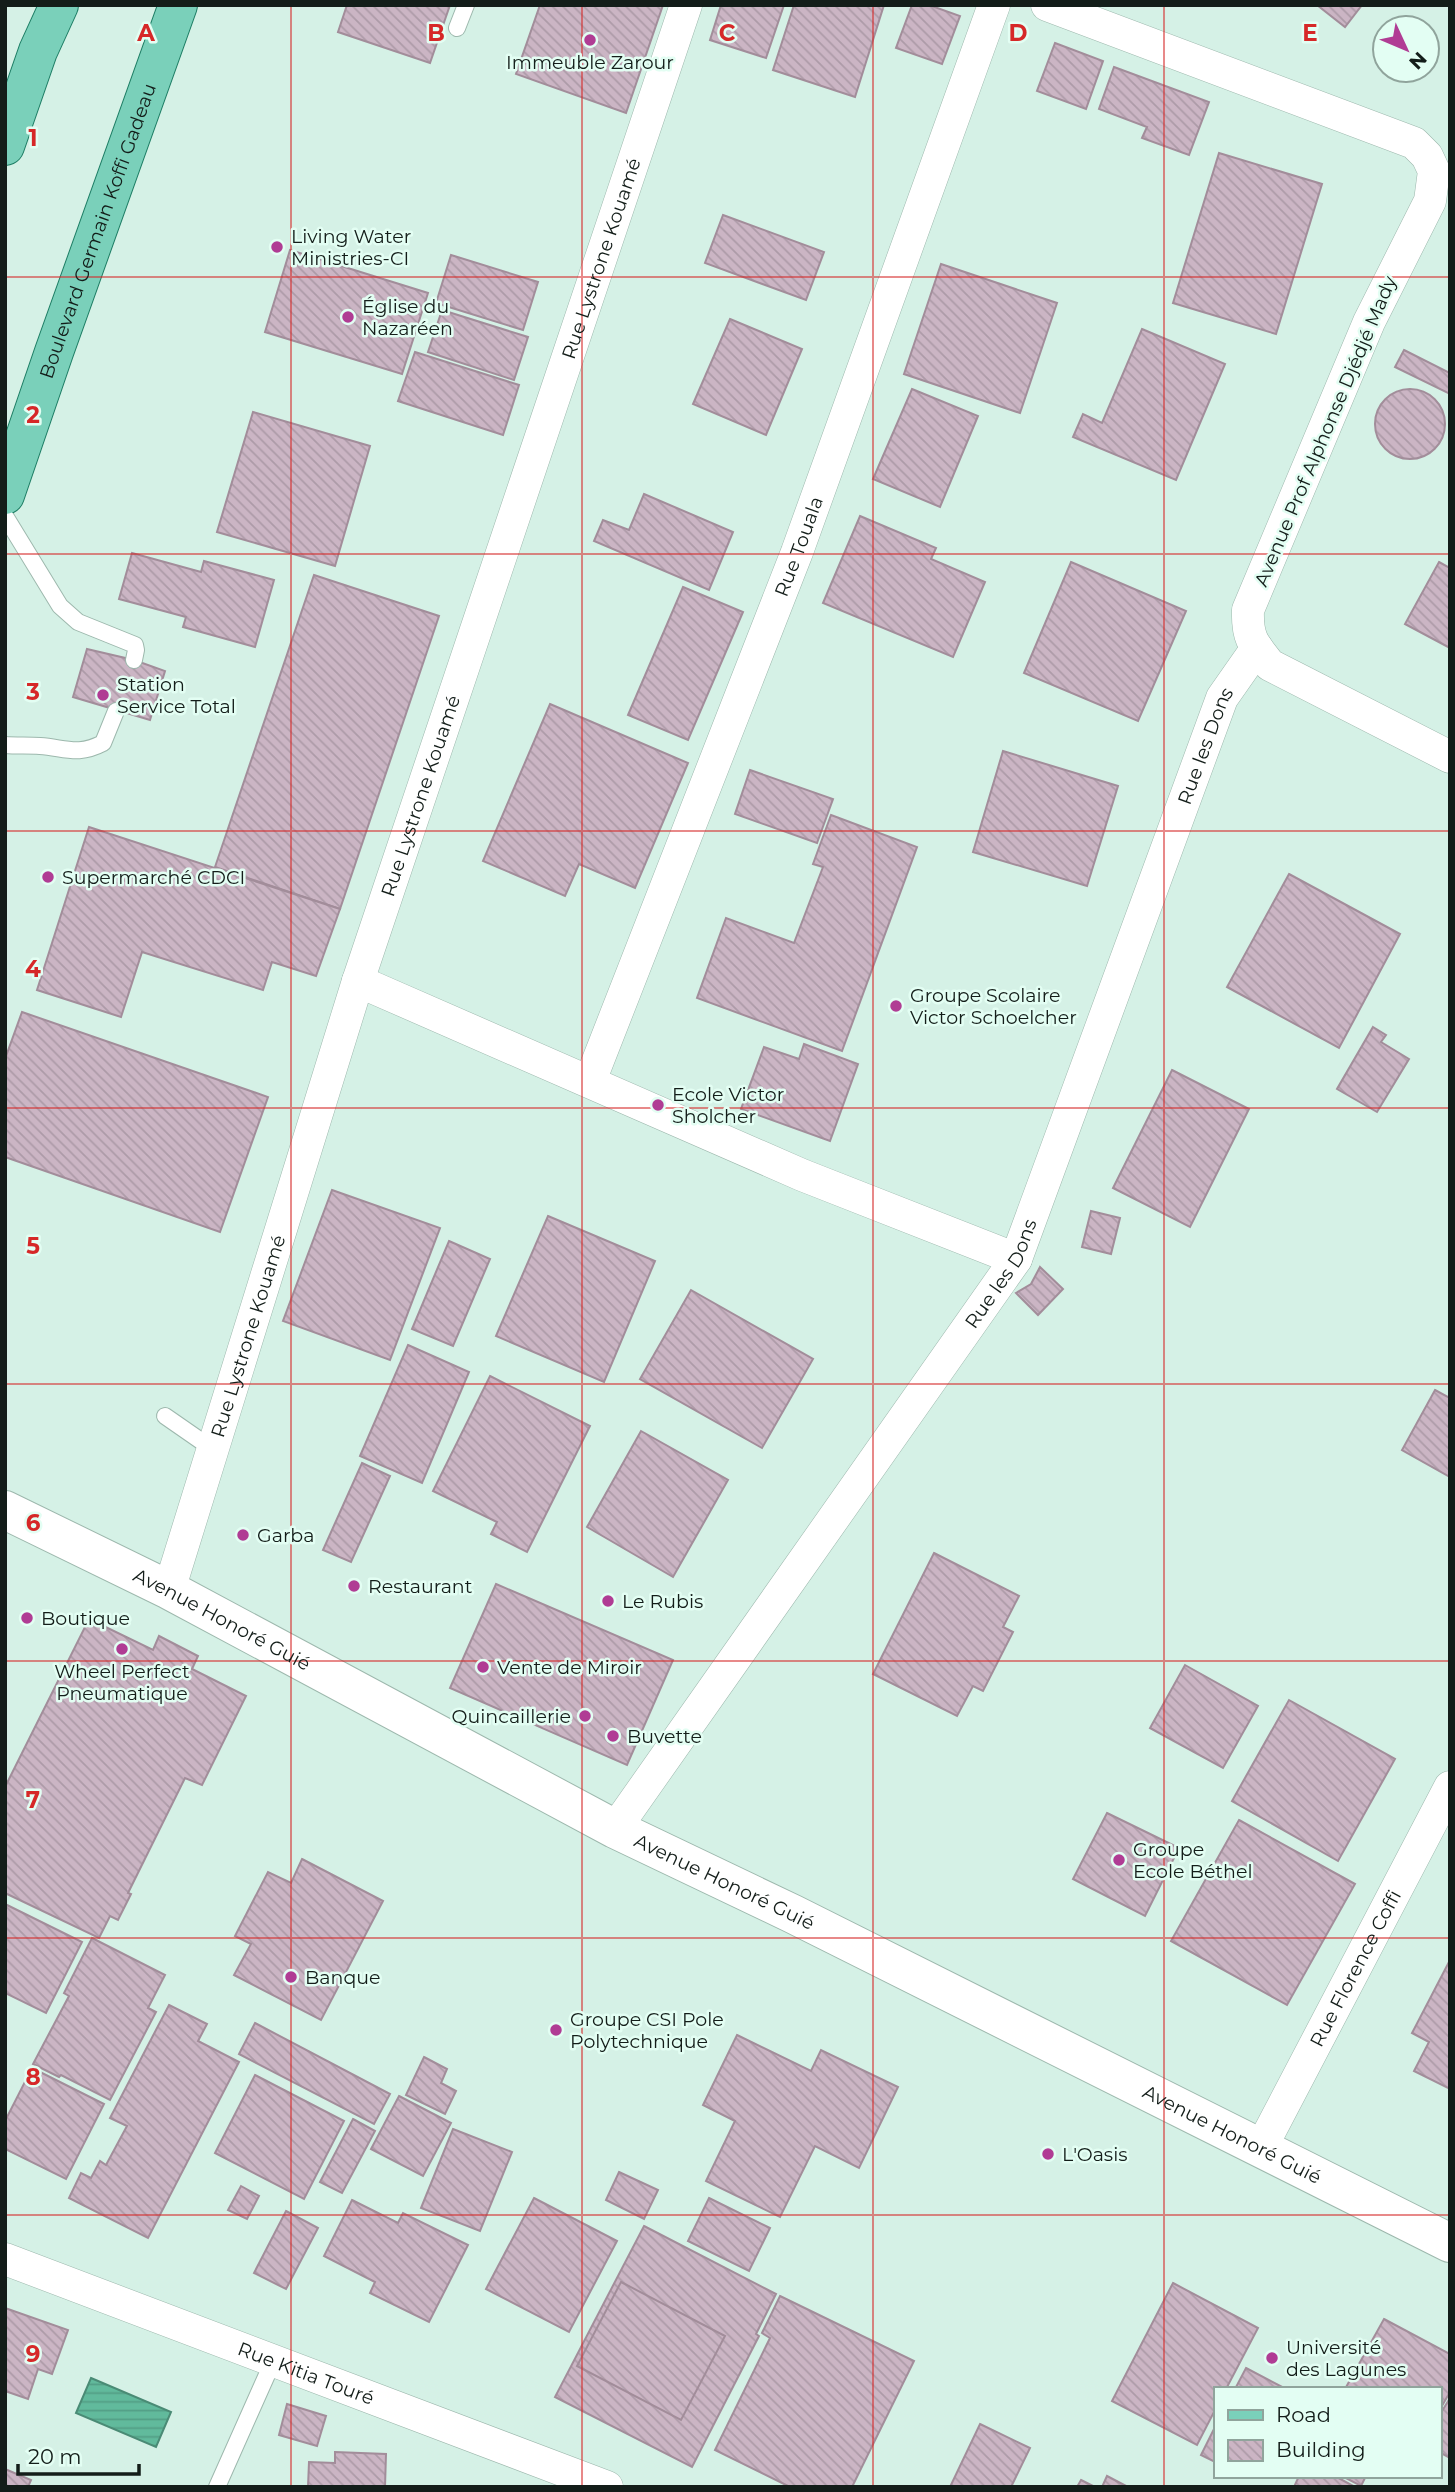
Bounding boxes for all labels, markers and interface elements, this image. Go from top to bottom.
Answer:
north arrow [1371,14,1441,84]
text: A [136,19,155,47]
text: B [427,19,445,47]
text: C [719,19,736,47]
text: D [1009,19,1028,47]
text: E [1302,19,1318,47]
marker: Immeuble Zarour [582,32,598,48]
text: N [1404,47,1431,74]
place label: Immeuble Zarour [506,51,674,74]
street label: Boulevard Germain Koffi Gadeau [35,80,161,382]
text: 1 [28,124,38,152]
street label: Rue Lystrone Kouamé [557,155,646,362]
place label: Living Water Ministries-CI [291,225,411,270]
marker: Living Water Ministries-CI [269,239,285,255]
street label: Avenue Prof Alphonse Djédjé Mady [1249,272,1402,590]
place label: Église du Nazaréen [362,295,453,340]
marker: Église du Nazaréen [340,309,356,325]
text: 2 [26,401,40,429]
street label: Rue Touala [770,493,828,600]
place label: Station Service Total [117,673,236,718]
text: 3 [25,678,40,706]
street label: Rue les Dons [1173,682,1238,808]
marker: Station Service Total [95,687,111,703]
street label: Rue Lystrone Kouamé [376,692,465,900]
place label: Supermarché CDCI [62,866,245,889]
marker: Supermarché CDCI [40,869,56,885]
text: 4 [25,955,41,983]
place label: Groupe Scolaire Victor Schoelcher [910,984,1077,1029]
marker: Groupe Scolaire Victor Schoelcher [888,998,904,1014]
place label: Ecole Victor Sholcher [672,1083,784,1128]
marker: Ecole Victor Sholcher [650,1097,666,1113]
street label: Rue les Dons [960,1216,1042,1333]
text: 5 [26,1232,40,1260]
street label: Rue Lystrone Kouamé [206,1232,291,1440]
text: 6 [26,1509,41,1537]
place label: Garba [257,1524,314,1547]
marker: Garba [235,1527,251,1543]
street label: Avenue Honoré Guié [130,1564,314,1676]
place label: Restaurant [368,1575,473,1598]
marker: Restaurant [346,1578,362,1594]
place label: Le Rubis [622,1590,703,1613]
marker: Le Rubis [600,1593,616,1609]
place label: Boutique [41,1607,130,1630]
marker: Boutique [19,1610,35,1626]
marker: Wheel Perfect Pneumatique [114,1641,130,1657]
place label: Vente de Miroir [497,1656,642,1679]
marker: Vente de Miroir [475,1659,491,1675]
place label: Wheel Perfect Pneumatique [54,1660,190,1705]
place label: Quincaillerie [452,1705,571,1728]
marker: Quincaillerie [577,1708,593,1724]
place label: Buvette [627,1725,702,1748]
marker: Buvette [605,1728,621,1744]
text: 7 [26,1786,40,1814]
street label: Avenue Honoré Guié [631,1829,818,1935]
place label: Groupe Ecole Béthel [1133,1838,1253,1883]
marker: Groupe Ecole Béthel [1111,1852,1127,1868]
street label: Rue Florence Coffi [1305,1886,1406,2051]
place label: Banque [305,1966,381,1989]
marker: Banque [283,1969,299,1985]
place label: Groupe CSI Pole Polytechnique [570,2008,724,2053]
marker: Groupe CSI Pole Polytechnique [548,2022,564,2038]
text: 8 [25,2063,41,2091]
street label: Avenue Honoré Guié [1139,2080,1325,2189]
place label: L'Oasis [1062,2143,1128,2166]
marker: L'Oasis [1040,2146,1056,2162]
place label: Université des Lagunes [1286,2336,1406,2381]
street label: Rue Kitia Touré [235,2337,377,2410]
text: 9 [26,2340,40,2368]
marker: Université des Lagunes [1264,2350,1280,2366]
legend [1214,2387,1441,2478]
text: Road [1276,2402,1331,2427]
scale bar [18,2432,138,2476]
text: Building [1276,2437,1366,2462]
text: 20 m [28,2444,82,2469]

